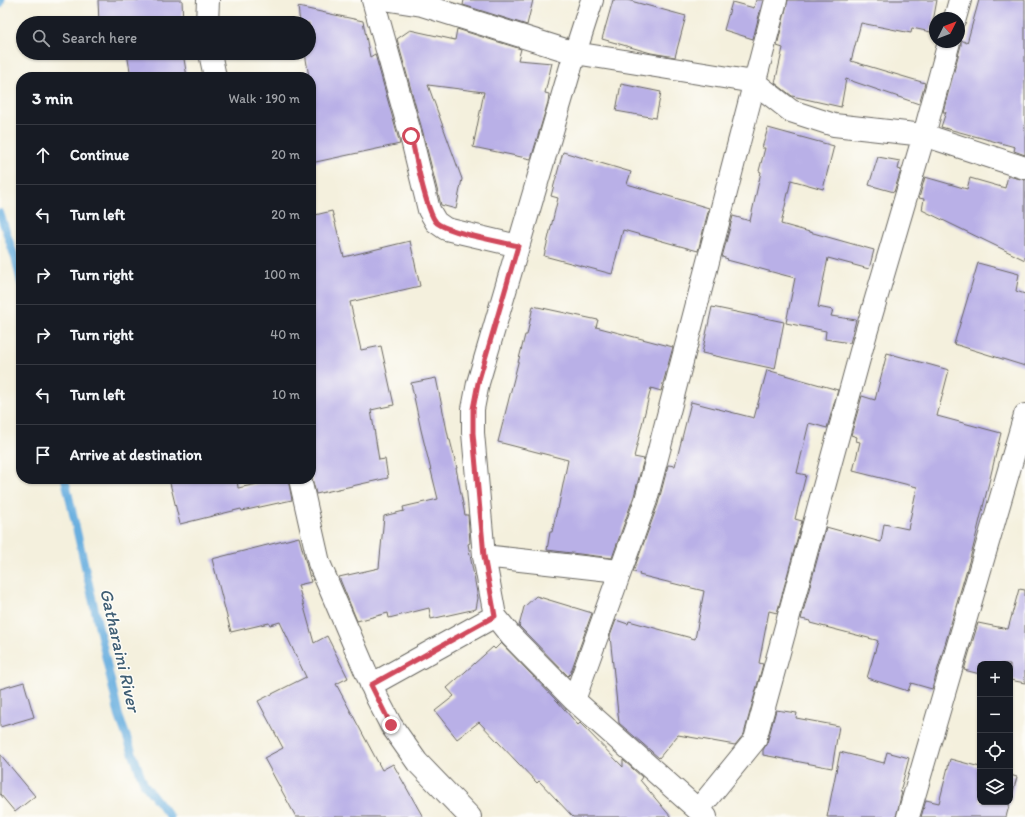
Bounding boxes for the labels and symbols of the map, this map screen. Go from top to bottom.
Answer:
north arrow [929,12,965,48]
route start [402,127,420,145]
water label: Gatharaini River [95,586,145,716]
route end [382,716,400,734]

